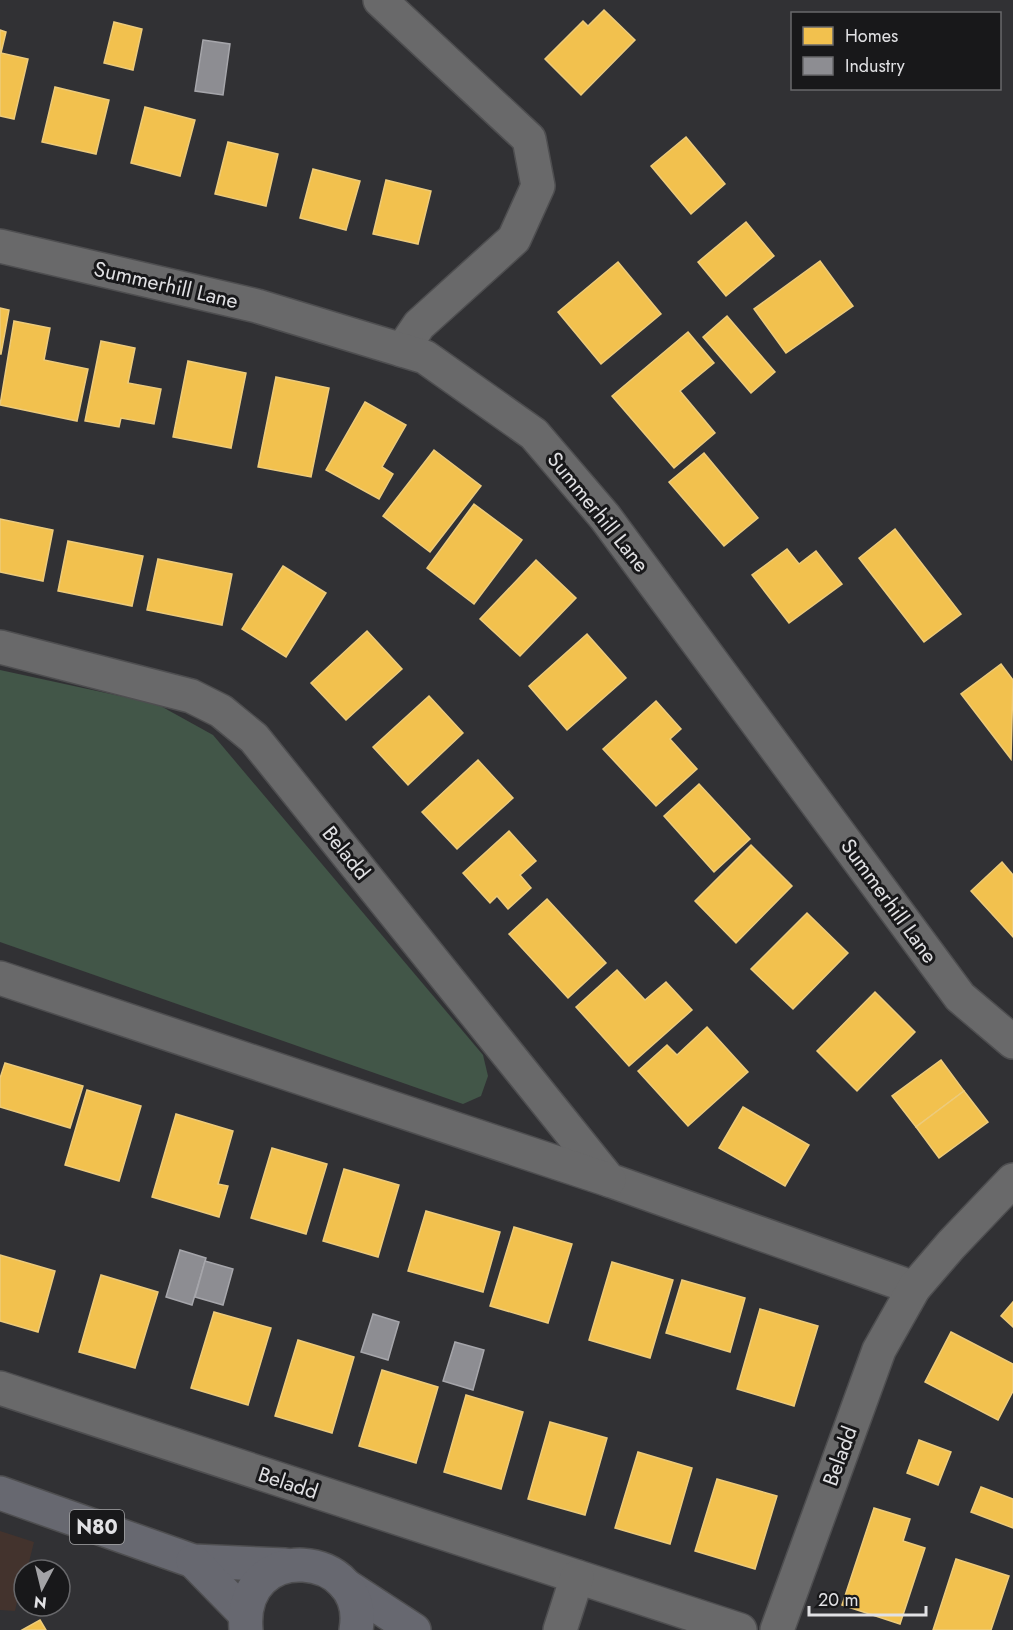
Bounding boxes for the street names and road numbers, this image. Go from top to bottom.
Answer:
street label: Summerhill Lane [91,254,241,316]
street label: Summerhill Lane [540,445,656,579]
street label: Beladd [315,820,377,886]
street label: Summerhill Lane [834,833,944,969]
street label: Beladd [815,1422,865,1490]
street label: Beladd [254,1459,322,1507]
road number: N80 [70,1510,124,1544]

